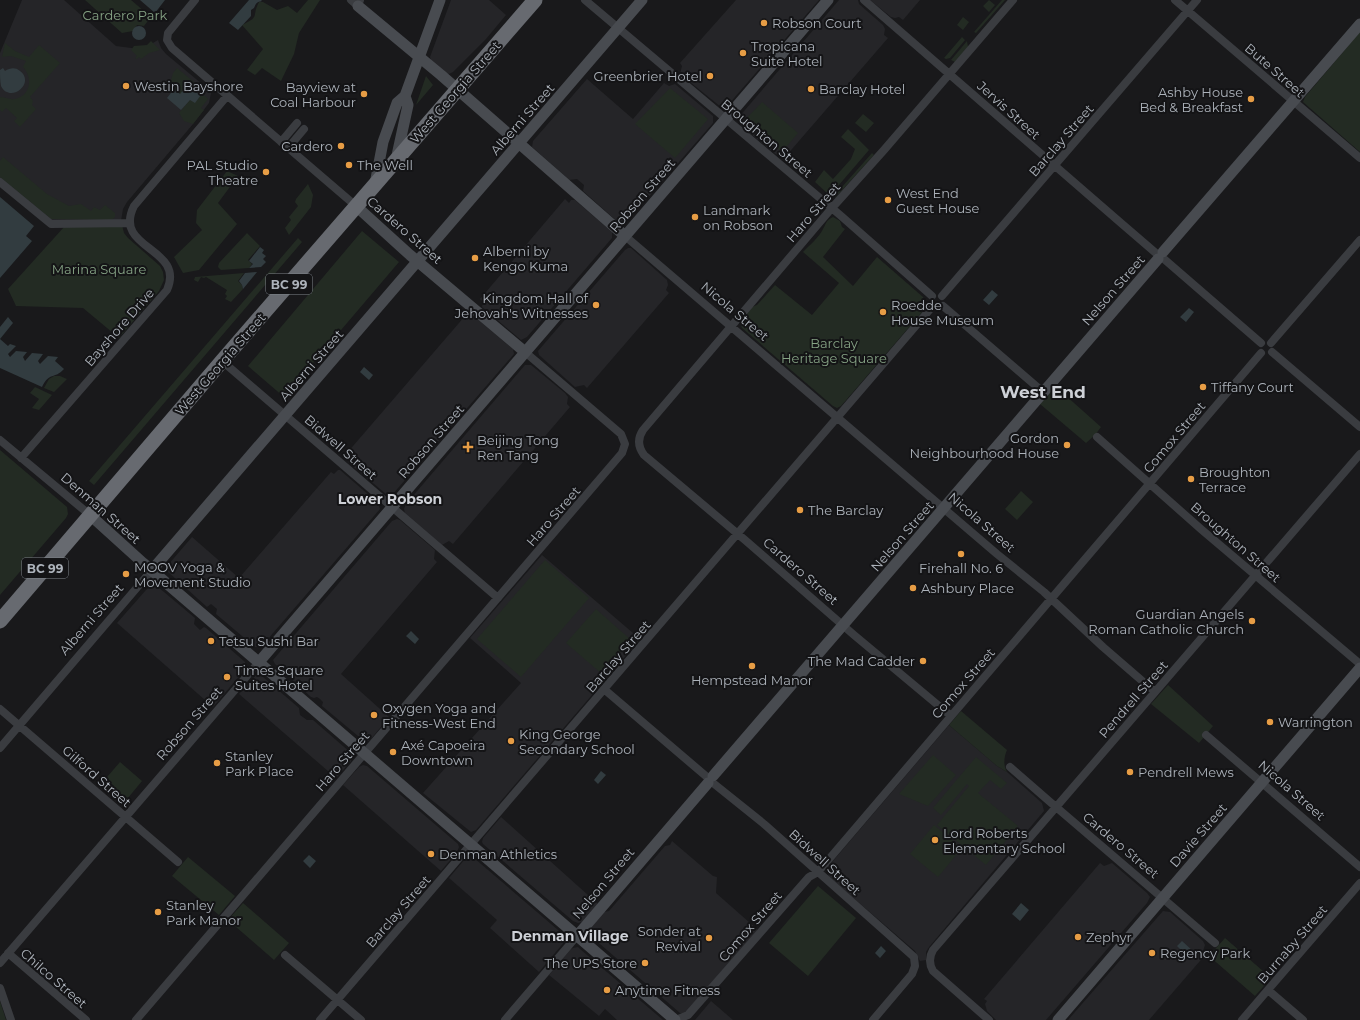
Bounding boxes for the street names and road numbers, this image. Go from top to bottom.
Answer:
street label: West Georgia Street [406,38,504,146]
street label: Bute Street [1242,40,1308,100]
street label: Jervis Street [973,77,1044,143]
street label: Alberni Street [487,80,557,158]
street label: Broughton Street [718,95,816,181]
street label: Barclay Street [1025,101,1097,179]
street label: Robson Street [606,155,678,235]
street label: Haro Street [783,179,843,245]
street label: Cardero Street [364,193,446,267]
street label: Nelson Street [1078,252,1148,328]
road number: BC 99 [266,274,312,294]
street label: Nicola Street [698,278,772,344]
street label: Bayshore Drive [81,285,157,369]
street label: West Georgia Street [171,310,269,418]
street label: Alberni Street [276,326,346,404]
street label: Comox Street [1139,398,1209,476]
street label: Robson Street [395,401,467,481]
street label: Bidwell Street [301,411,381,483]
street label: Denman Street [58,469,144,547]
street label: Haro Street [523,483,583,549]
street label: Nicola Street [945,489,1019,555]
street label: Nelson Street [867,498,937,574]
street label: Broughton Street [1188,499,1284,585]
street label: Cardero Street [760,534,842,608]
road number: BC 99 [22,558,68,578]
street label: Alberni Street [56,580,126,658]
street label: Barclay Street [582,617,654,695]
street label: Comox Street [928,644,998,722]
street label: Pendrell Street [1095,657,1171,741]
street label: Robson Street [153,683,225,763]
street label: Haro Street [312,728,372,794]
street label: Gilford Street [59,742,135,810]
street label: Nicola Street [1255,757,1329,823]
street label: Davie Street [1166,800,1230,870]
street label: Cardero Street [1080,809,1162,881]
street label: Bidwell Street [786,826,864,898]
street label: Nelson Street [569,844,637,922]
street label: Barclay Street [362,872,434,950]
street label: Comox Street [715,887,785,965]
street label: Burnaby Street [1254,902,1330,986]
street label: Chilco Street [17,945,91,1011]

